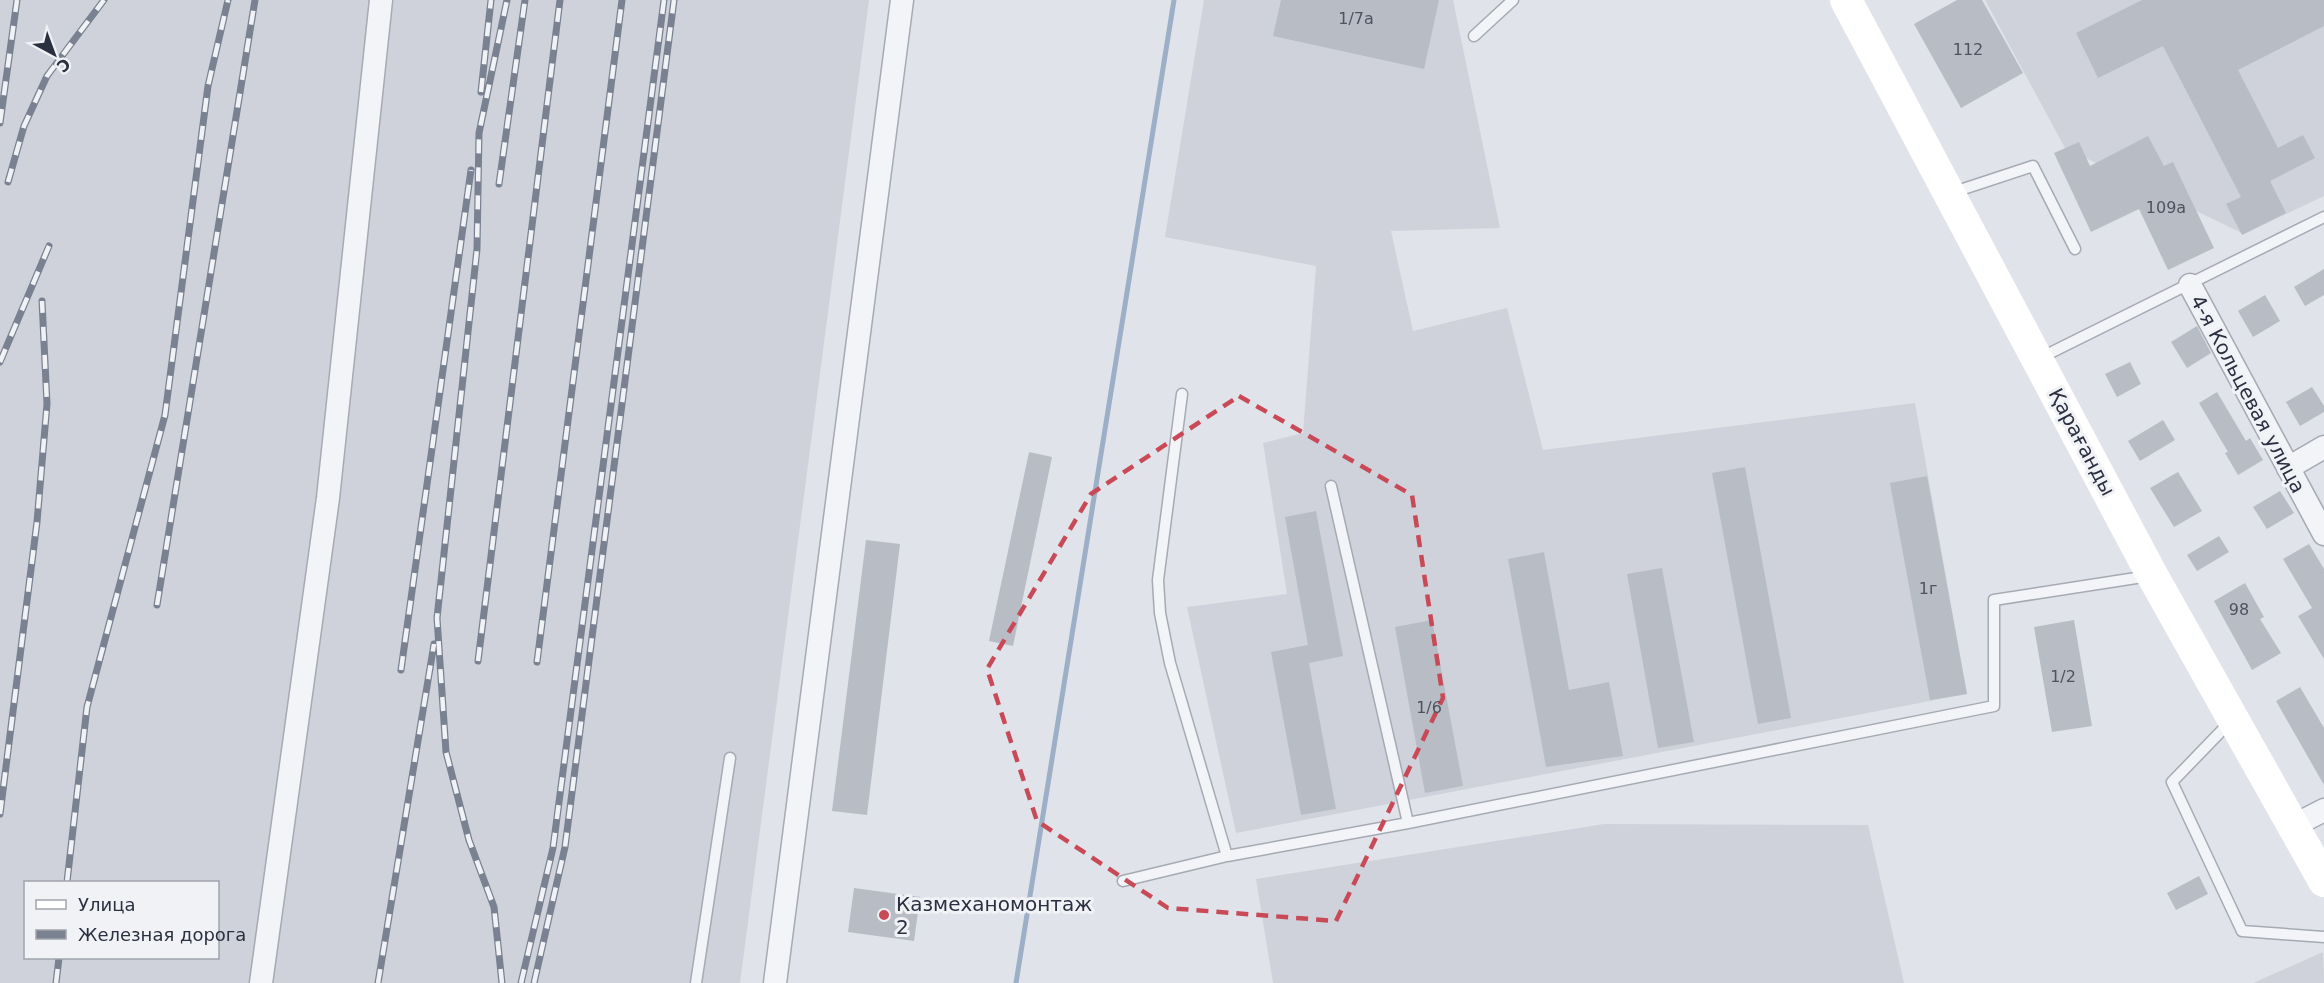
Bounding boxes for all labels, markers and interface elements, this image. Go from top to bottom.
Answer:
house number: 1/7а [1338,9,1374,28]
north arrow [24,24,84,84]
house number: 112 [1953,40,1983,59]
text: С [53,54,74,76]
house number: 109а [2146,198,2186,217]
street label: 4-я Кольцевая улица [2185,291,2311,497]
street label: Қарағанды [2044,384,2120,500]
house number: 1г [1919,579,1937,598]
house number: 98 [2229,600,2249,619]
house number: 1/2 [2050,667,2076,686]
house number: 1/6 [1416,698,1442,717]
legend [24,881,219,959]
place label: Казмеханомонтаж 2 [896,892,1092,939]
text: Улица [78,894,135,915]
marker: Казмеханомонтаж 2 [877,908,891,922]
text: Железная дорога [78,924,246,945]

